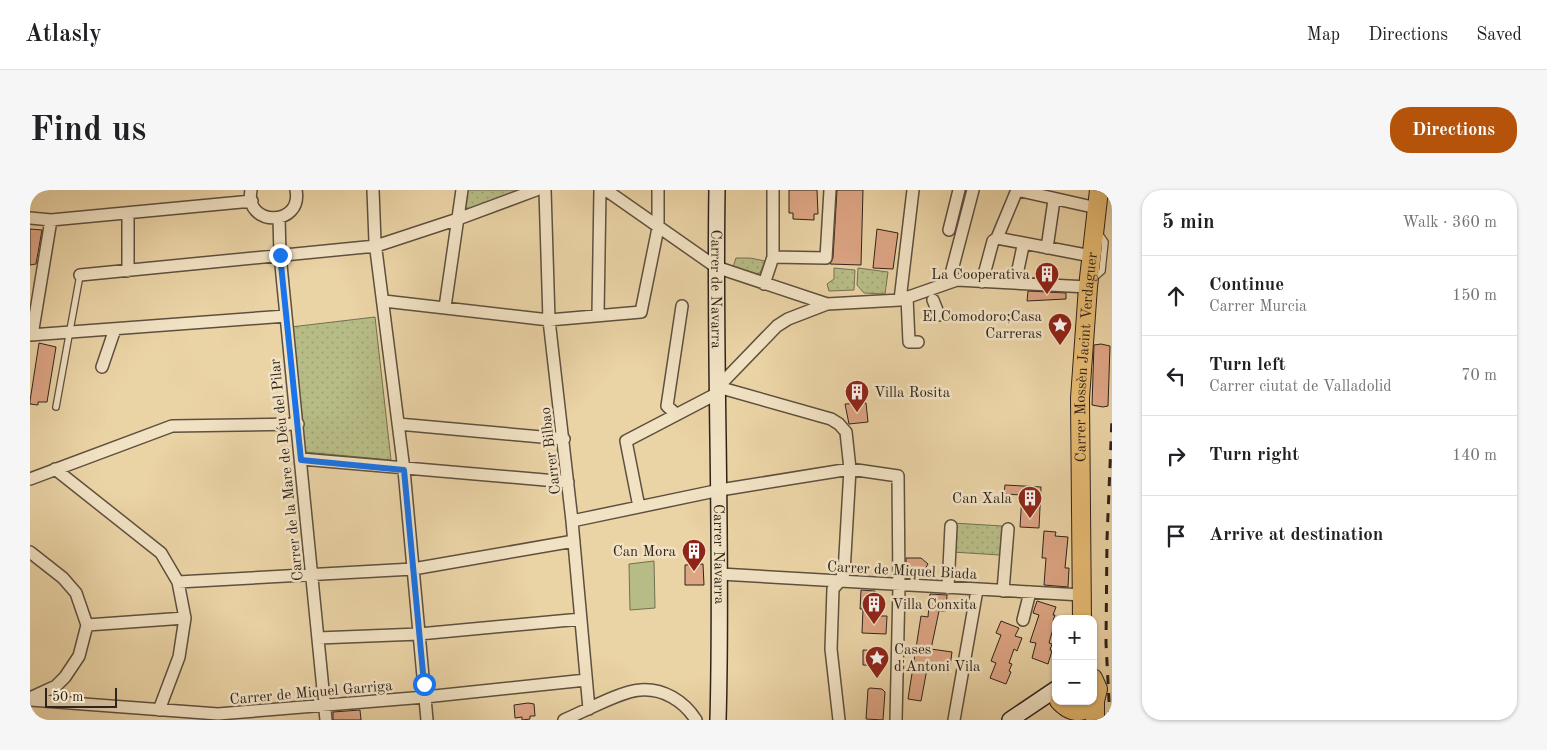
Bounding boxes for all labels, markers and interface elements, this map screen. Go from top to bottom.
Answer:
text: Atlasly [25,23,102,47]
text: Map [1307,26,1340,44]
text: Directions [1368,26,1448,44]
text: Saved [1476,26,1522,44]
button: Directions [1390,107,1517,153]
text: Find us [30,113,146,148]
text: 5 min [1162,212,1215,233]
text: Walk · 360 m [1402,215,1497,231]
street label: Carrer de Navarra [707,229,723,349]
route end [269,244,292,267]
street label: Carrer Mossèn Jacint Verdaguer [1074,251,1101,462]
building icon: La Cooperativa [1034,261,1060,295]
place label: La Cooperativa [931,268,1031,283]
text: Continue [1209,276,1284,295]
icon: ahead [1162,282,1190,310]
text: 150 m [1452,288,1497,304]
text: Carrer Murcia [1209,299,1307,315]
place label: El Comodoro;Casa Carreras [922,310,1043,342]
place icon: El Comodoro;Casa Carreras [1047,312,1073,346]
text: Turn left [1209,356,1286,375]
street label: Carrer de la Mare de Déu del Pilar [268,358,307,582]
icon: left [1162,362,1190,390]
text: 70 m [1461,368,1497,384]
building icon: Villa Rosita [844,379,870,413]
text: Carrer ciutat de Valladolid [1209,379,1392,395]
place label: Villa Rosita [874,386,951,401]
street label: Carrer Bilbao [539,406,564,495]
icon: right [1162,442,1190,470]
text: Turn right [1209,446,1299,465]
text: 140 m [1452,448,1497,464]
building icon: Can Xala [1017,485,1043,519]
place label: Can Xala [952,492,1013,507]
street label: Carrer Navarra [710,504,726,605]
icon: arrive [1162,522,1190,550]
text: Arrive at destination [1209,526,1383,545]
building icon: Can Mora [681,538,707,572]
place label: Can Mora [613,545,677,560]
street label: Carrer de Miquel Biada [826,560,978,583]
building icon: Villa Conxita [861,591,887,625]
place label: Villa Conxita [892,598,977,613]
map controls [1052,615,1097,705]
button: + [1052,615,1097,660]
place label: Cases d'Antoni Vila [894,643,981,675]
place icon: Cases d'Antoni Vila [864,645,890,679]
button: − [1052,660,1097,705]
route start [413,673,436,696]
street label: Carrer de Miquel Garriga [229,679,394,708]
scale bar [45,685,118,708]
text: 50 m [52,690,83,704]

